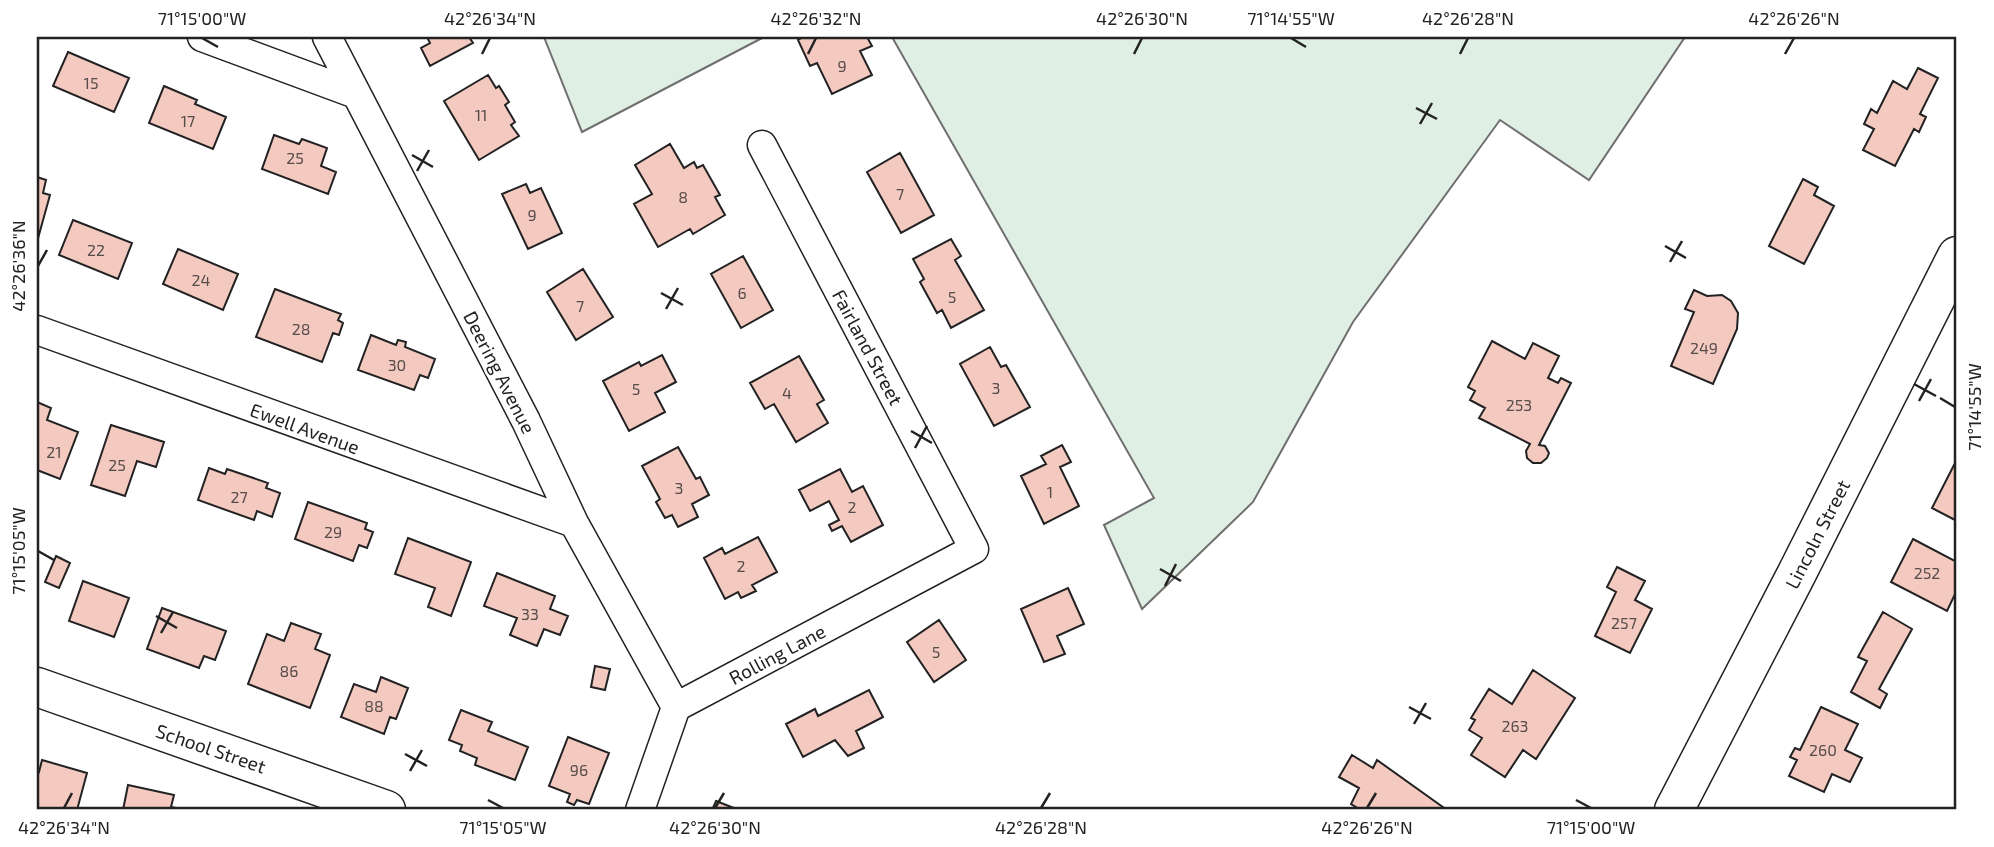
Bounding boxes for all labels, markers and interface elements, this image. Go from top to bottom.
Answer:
text: 71°15'00"W [158,7,246,29]
text: 42°26'34"N [444,7,536,29]
text: 42°26'32"N [770,7,862,29]
text: 42°26'30"N [1096,7,1188,29]
text: 71°14'55"W [1247,7,1335,29]
text: 42°26'28"N [1422,7,1514,29]
text: 42°26'26"N [1748,7,1840,29]
house number: 9 [837,56,847,75]
house number: 15 [84,73,98,92]
house number: 11 [475,105,487,124]
house number: 17 [181,111,195,130]
house number: 25 [286,148,304,167]
house number: 7 [896,184,904,203]
house number: 8 [678,187,688,206]
house number: 9 [527,205,537,224]
text: 42°26'36"N [7,220,29,312]
house number: 22 [87,240,105,259]
house number: 24 [192,270,211,289]
house number: 6 [737,283,747,302]
street label: Fairland Street [828,285,908,409]
house number: 5 [948,287,956,306]
house number: 7 [576,296,584,315]
street label: Deering Avenue [459,307,541,437]
house number: 28 [292,319,310,338]
house number: 249 [1690,338,1718,357]
house number: 30 [388,355,406,374]
text: 71°14'55"W [1963,363,1985,451]
house number: 3 [992,378,1000,397]
house number: 5 [632,379,640,398]
house number: 4 [782,383,792,402]
house number: 253 [1506,395,1532,414]
street label: Ewell Avenue [247,398,363,458]
house number: 21 [46,442,62,461]
house number: 25 [108,455,126,474]
street label: Lincoln Street [1780,476,1854,592]
house number: 3 [675,478,683,497]
house number: 1 [1047,482,1053,501]
house number: 27 [230,487,248,506]
house number: 2 [848,497,857,516]
text: 71°15'05"W [7,507,29,595]
house number: 29 [324,522,342,541]
house number: 2 [737,556,746,575]
house number: 252 [1914,563,1940,582]
house number: 33 [521,604,539,623]
house number: 257 [1611,613,1637,632]
street label: Rolling Lane [725,619,829,689]
house number: 5 [932,642,940,661]
house number: 86 [280,661,298,680]
house number: 88 [364,696,384,715]
house number: 263 [1501,716,1529,735]
street label: School Street [153,718,269,778]
house number: 260 [1809,740,1837,759]
house number: 96 [570,760,588,779]
text: 42°26'34"N [18,816,110,838]
text: 71°15'05"W [459,816,547,838]
text: 42°26'30"N [669,816,761,838]
text: 42°26'28"N [995,816,1087,838]
text: 42°26'26"N [1321,816,1413,838]
text: 71°15'00"W [1547,816,1635,838]

